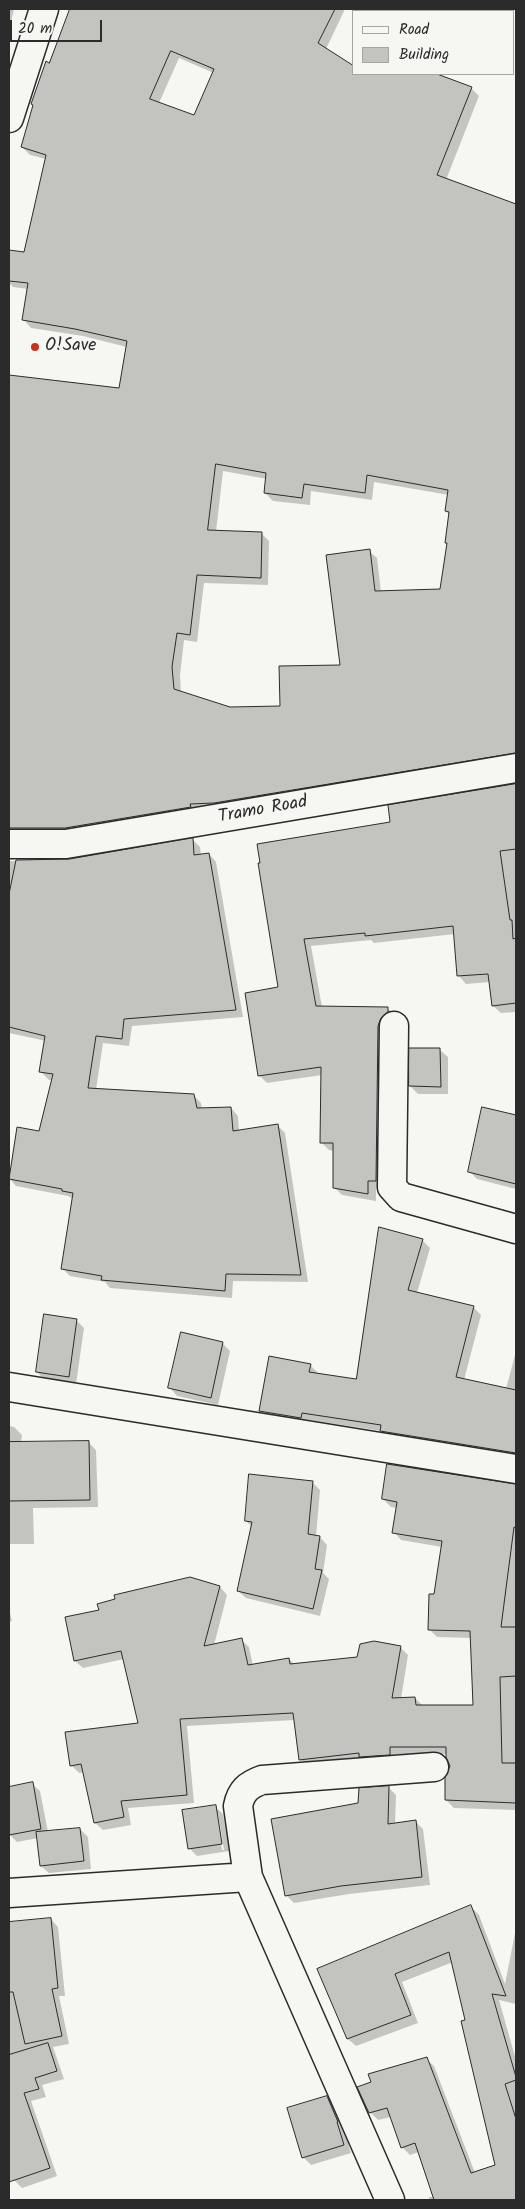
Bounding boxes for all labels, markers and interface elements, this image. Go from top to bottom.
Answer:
scale bar [12,10,105,42]
legend [352,10,515,75]
text: 20 m [18,17,52,41]
text: Road [399,18,429,42]
text: Building [399,43,449,67]
place label: O!Save [45,336,96,358]
marker: O!Save [29,341,41,353]
street label: Tramo Road [217,793,309,829]

